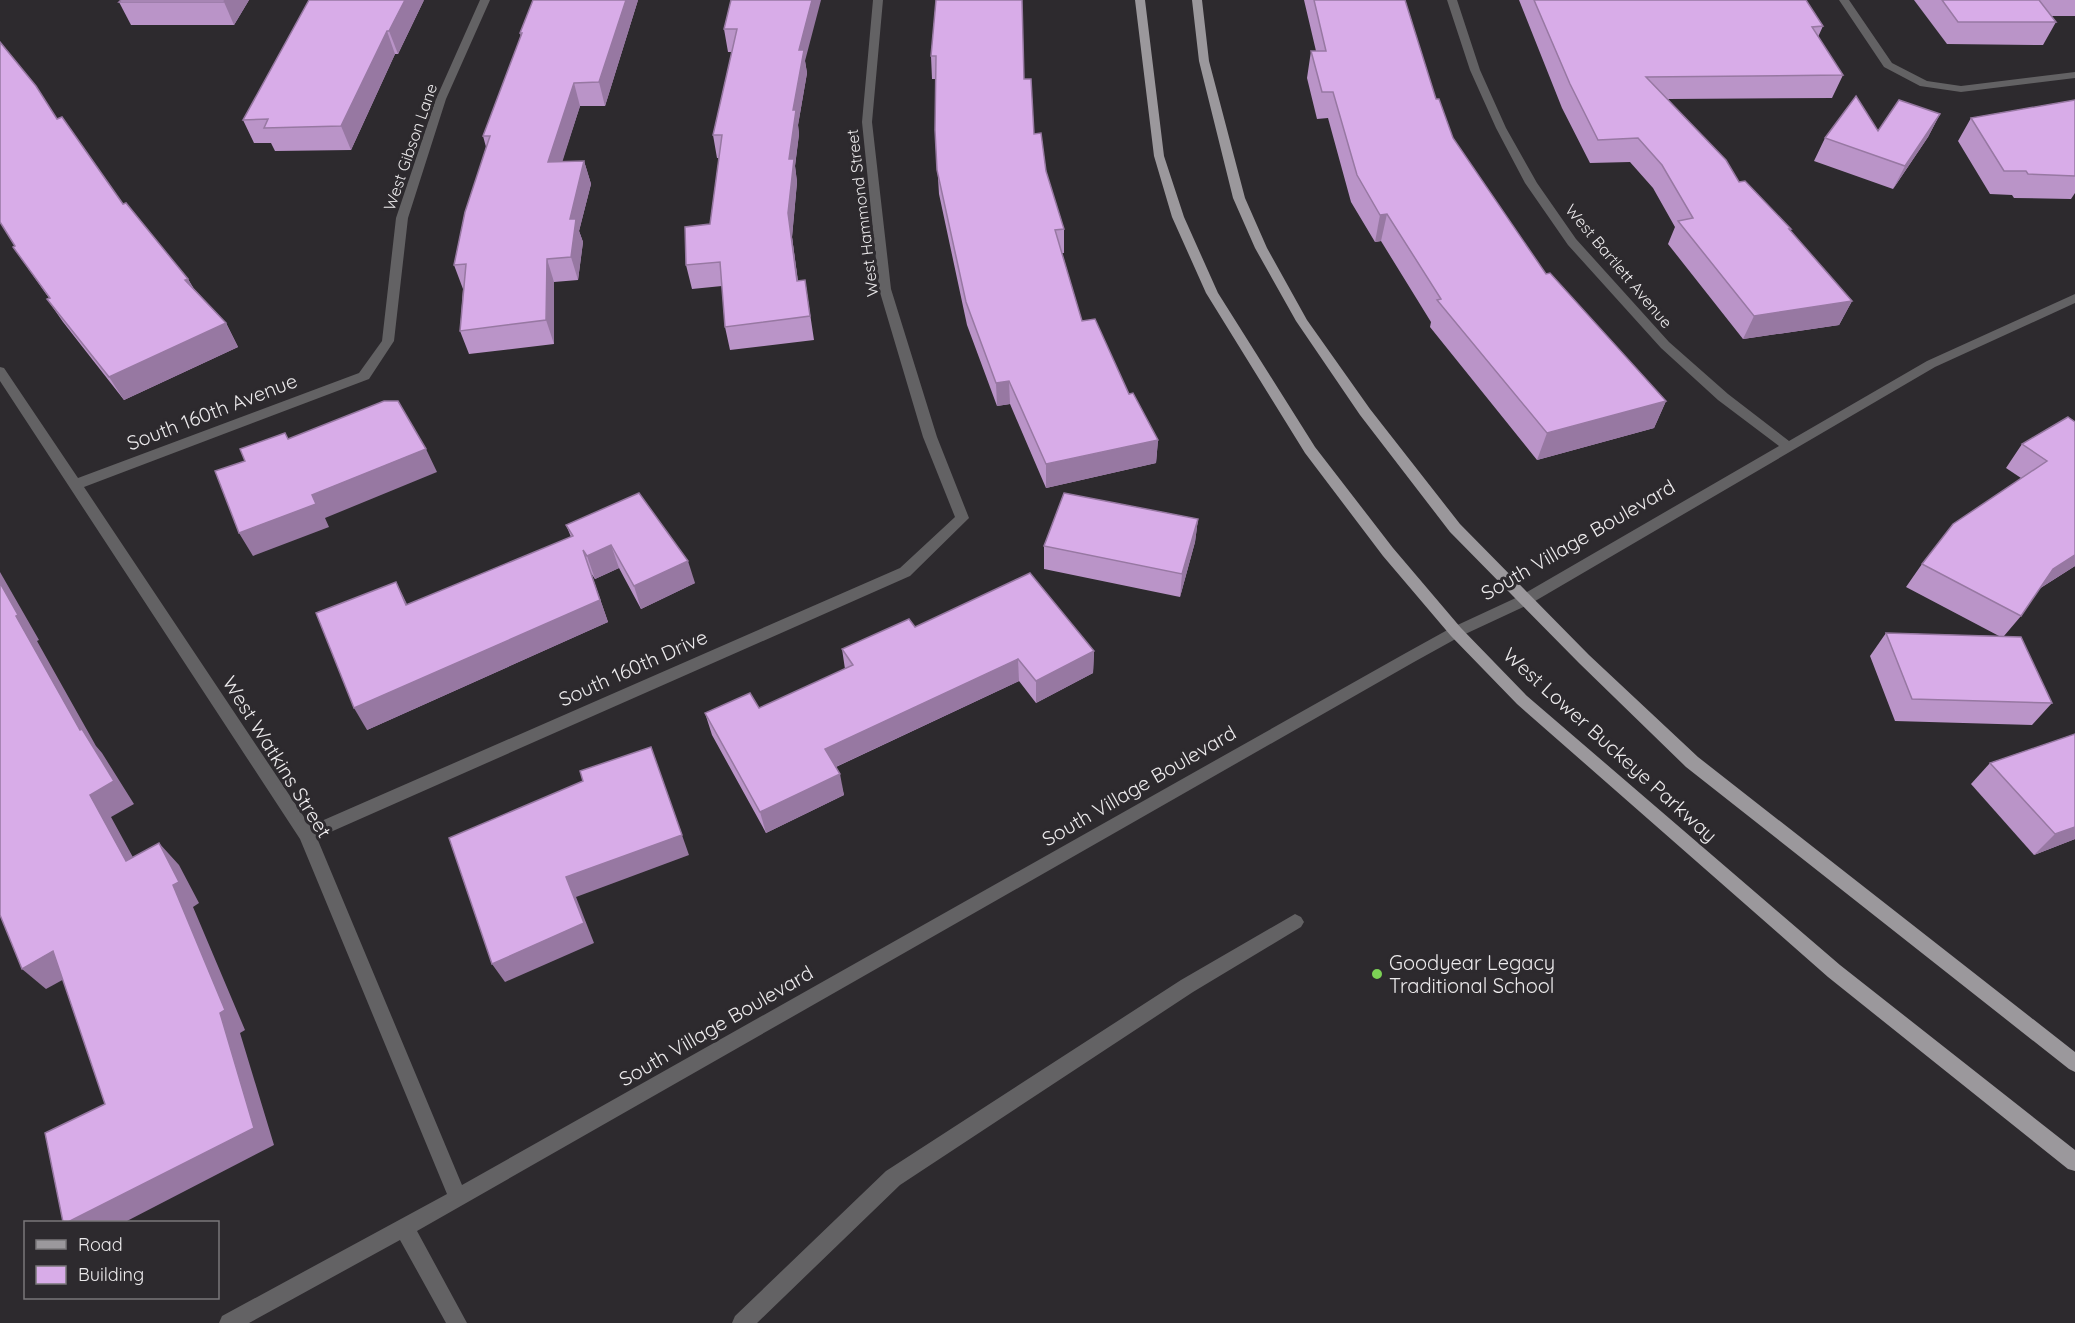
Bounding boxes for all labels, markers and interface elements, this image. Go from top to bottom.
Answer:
street label: West Gibson Lane [379,81,441,213]
street label: West Hammond Street [842,128,882,298]
street label: West Bartlett Avenue [1561,200,1677,332]
street label: South 160th Avenue [123,368,300,456]
street label: South Village Boulevard [1476,474,1679,605]
street label: South 160th Drive [555,624,711,712]
street label: West Lower Buckeye Parkway [1498,642,1722,847]
street label: West Watkins Street [218,671,337,842]
street label: South Village Boulevard [1037,720,1240,851]
place label: Goodyear Legacy Traditional School [1389,950,1555,998]
street label: South Village Boulevard [614,960,817,1091]
marker: Goodyear Legacy Traditional School [1370,967,1384,981]
legend [24,1221,219,1299]
text: Road [78,1233,123,1256]
text: Building [78,1263,144,1286]

